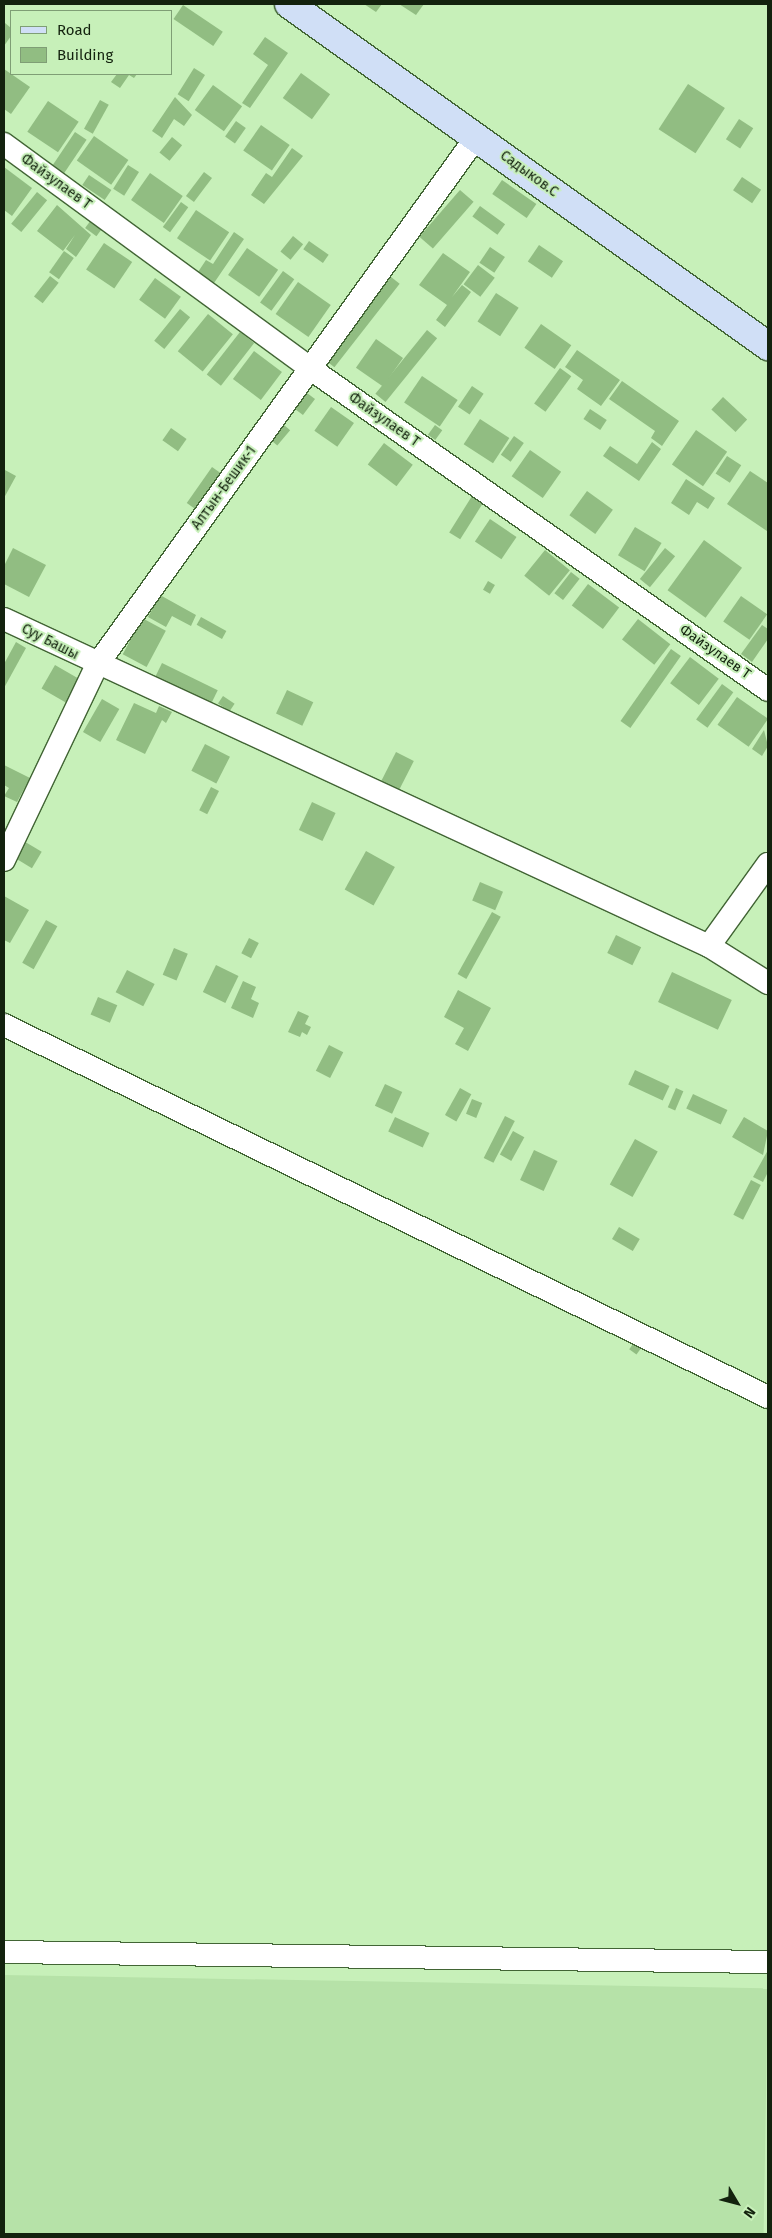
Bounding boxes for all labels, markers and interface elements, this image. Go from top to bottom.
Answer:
legend [10,10,172,75]
text: Road [57,21,92,39]
text: Building [57,46,113,64]
street label: Садыков.С [497,147,561,201]
street label: Файзулаев Т [17,151,95,213]
street label: Файзулаев Т [345,389,423,451]
street label: Алтын-Бешик-1 [188,443,260,533]
street label: Суу Башы [19,620,81,664]
street label: Файзулаев Т [676,621,754,683]
north arrow [712,2178,762,2228]
text: N [740,2203,759,2221]

